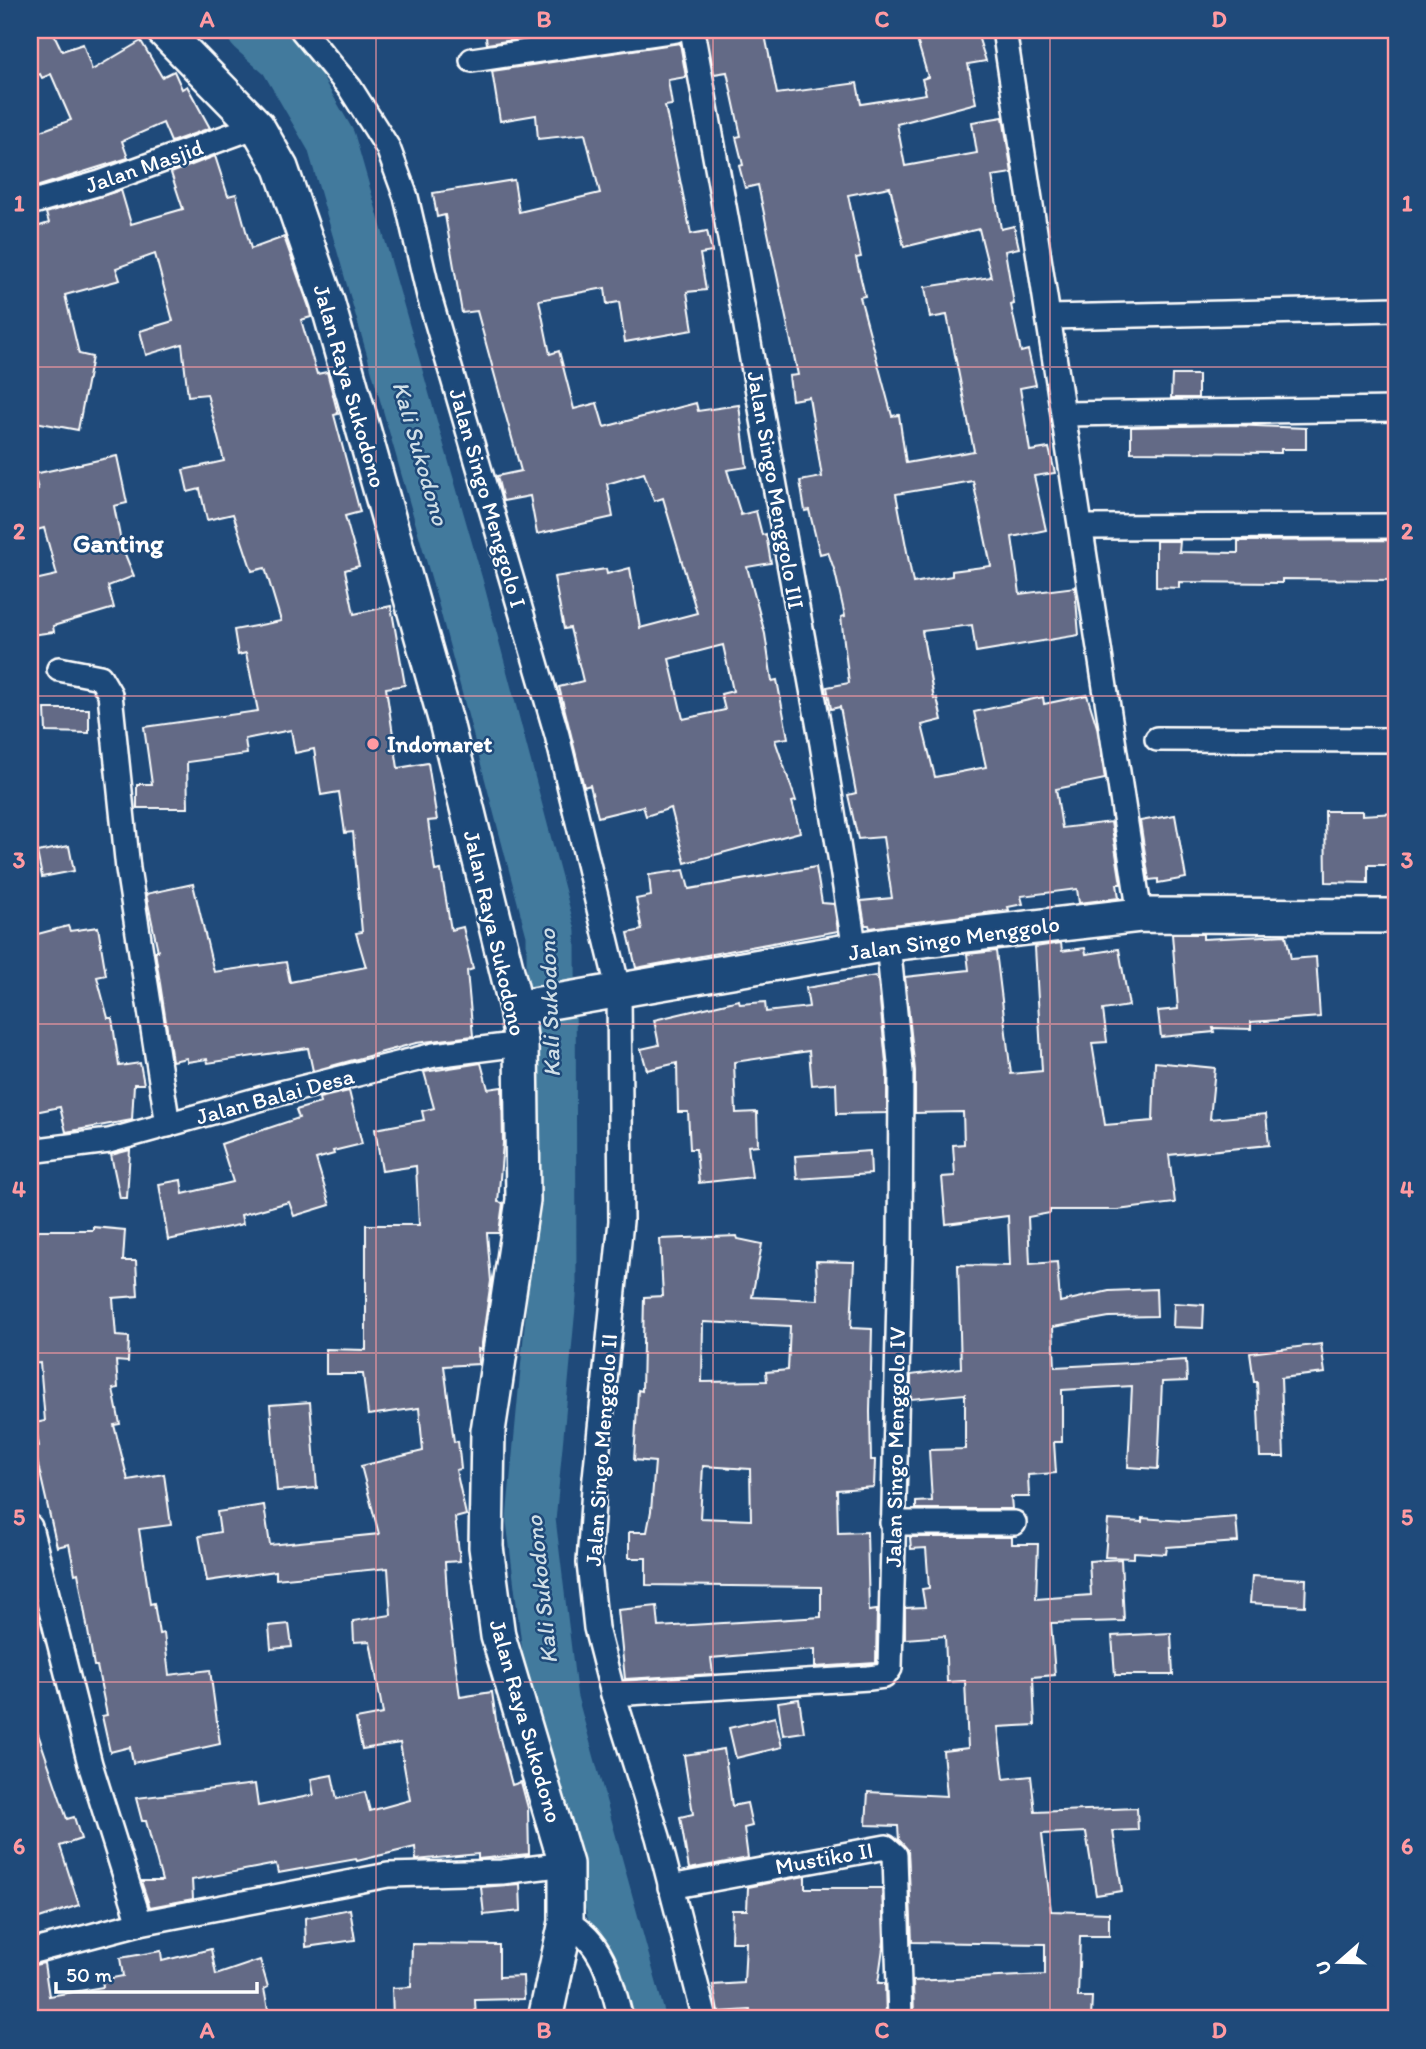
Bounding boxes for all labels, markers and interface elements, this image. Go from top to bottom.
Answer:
text: A [199,5,215,33]
text: B [537,5,552,33]
text: C [875,5,890,33]
text: D [1211,5,1227,33]
street label: Jalan Masjid [81,133,207,199]
text: 1 [14,189,25,217]
text: 1 [1402,189,1413,217]
street label: Jalan Raya Sukodono [308,281,392,491]
street label: Jalan Singo Menggolo III [741,369,811,611]
water label: Kali Sukodono [387,378,456,529]
street label: Jalan Singo Menggolo I [443,385,533,611]
text: 2 [13,517,26,545]
text: 2 [1401,517,1414,545]
district label: Ganting [73,527,164,559]
place label: Indomaret [387,730,493,758]
marker: Indomaret [365,736,381,752]
street label: Jalan Raya Sukodono [458,827,532,1039]
text: 3 [13,846,26,874]
text: 3 [1401,846,1414,874]
street label: Jalan Singo Menggolo [846,909,1062,967]
water label: Kali Sukodono [532,927,566,1078]
street label: Jalan Balai Desa [193,1061,357,1131]
text: 4 [12,1175,26,1203]
text: 4 [1400,1175,1414,1203]
street label: Jalan Singo Menggolo IV [879,1326,911,1567]
street label: Jalan Singo Menggolo II [579,1333,623,1567]
text: 5 [13,1503,25,1531]
text: 5 [1401,1503,1413,1531]
water label: Kali Sukodono [519,1514,563,1665]
street label: Jalan Raya Sukodono [484,1616,568,1826]
text: 6 [13,1832,25,1860]
text: 6 [1401,1832,1413,1860]
street label: Mustiko II [773,1836,875,1880]
north arrow [1304,1926,1374,1996]
scale bar [56,1951,257,1995]
text: U [1311,1958,1336,1978]
text: 50 m [66,1962,113,1987]
text: A [199,2016,215,2044]
text: B [537,2016,552,2044]
text: C [875,2016,890,2044]
text: D [1211,2016,1227,2044]

